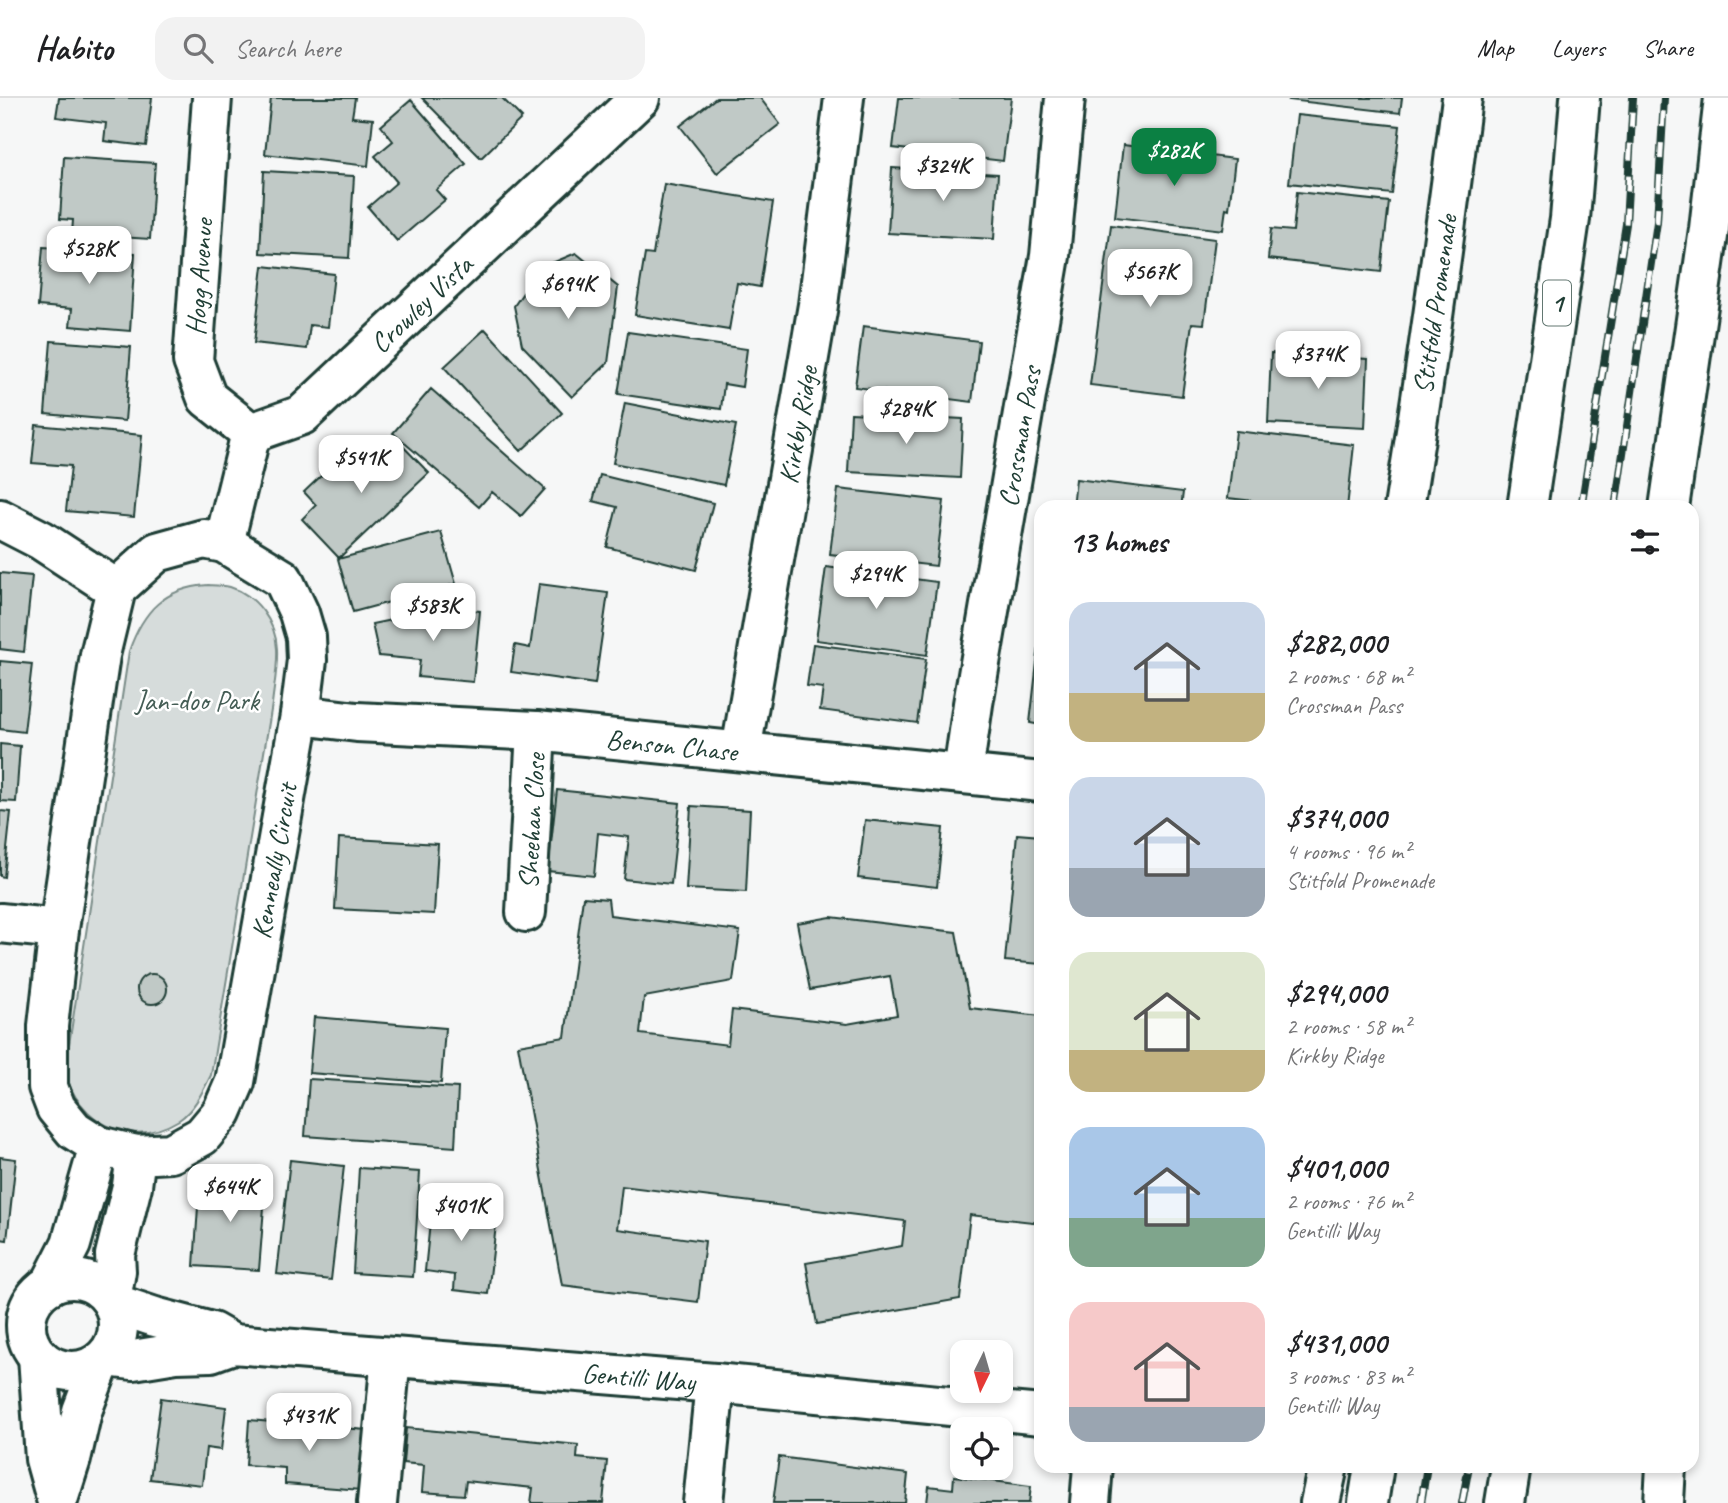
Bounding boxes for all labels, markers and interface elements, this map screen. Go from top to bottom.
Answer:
search box [155,17,645,80]
text: Habito [35,27,113,69]
icon: search [179,29,217,67]
text: Search here [235,32,341,65]
text: Map [1477,33,1514,63]
text: Layers [1552,33,1605,63]
text: Share [1643,33,1693,63]
pin: $282K [1125,129,1223,188]
text: $282K [1147,136,1201,165]
pin: $324K [894,144,992,203]
text: $324K [916,151,970,180]
street label: Stitfold Promenade [1404,211,1465,396]
street label: Hogg Avenue [177,216,221,336]
pin: $528K [40,226,138,286]
text: $528K [63,234,115,263]
street label: Crowley Vista [362,246,481,360]
pin: $567K [1101,250,1199,309]
text: $567K [1123,257,1177,286]
pin: $694K [519,262,617,321]
text: $694K [541,269,595,298]
road number: 1 [1543,280,1571,326]
pin: $374K [1269,331,1367,391]
text: $374K [1292,339,1345,368]
street label: Kirkby Ridge [770,361,825,486]
street label: Crossman Pass [990,362,1049,509]
pin: $284K [857,386,955,446]
text: $284K [879,394,933,423]
pin: $541K [312,436,410,495]
text: $541K [335,443,387,472]
text: 13 homes [1069,523,1167,561]
icon: filters [1626,523,1664,561]
pin: $294K [827,552,925,611]
text: $294K [850,559,902,588]
pin: $583K [384,584,482,643]
text: $583K [407,591,459,620]
text: $282,000 [1286,624,1386,662]
icon: home [1125,630,1209,714]
text: 2 rooms · 68 m² [1286,662,1410,691]
park label: Jan-doo Park [133,683,261,718]
text: Crossman Pass [1286,691,1402,720]
street label: Benson Chase [604,721,741,769]
street label: Sheehan Close [510,751,552,890]
street label: Kenneally Circuit [243,778,305,941]
text: $374,000 [1286,799,1386,837]
icon: home [1125,805,1209,889]
text: 4 rooms · 96 m² [1286,837,1410,866]
text: Stitfold Promenade [1286,866,1434,895]
text: $294,000 [1286,974,1386,1012]
icon: home [1125,980,1209,1064]
text: 2 rooms · 58 m² [1286,1012,1410,1041]
text: Kirkby Ridge [1286,1041,1383,1070]
text: $401,000 [1286,1149,1386,1187]
icon: home [1125,1155,1209,1239]
pin: $644K [181,1164,279,1224]
text: $644K [203,1172,257,1201]
pin: $401K [412,1184,510,1243]
text: 2 rooms · 76 m² [1286,1187,1410,1216]
text: $401K [434,1191,488,1220]
text: Gentilli Way [1286,1216,1379,1245]
text: $431,000 [1286,1324,1386,1362]
icon: home [1125,1330,1209,1414]
north arrow [950,1340,1013,1404]
map controls [950,1340,1013,1480]
street label: Gentilli Way [581,1355,699,1399]
text: 3 rooms · 83 m² [1286,1362,1410,1391]
text: Gentilli Way [1286,1391,1379,1420]
pin: $431K [260,1394,358,1453]
text: $431K [282,1401,336,1430]
button: locate [950,1417,1013,1480]

